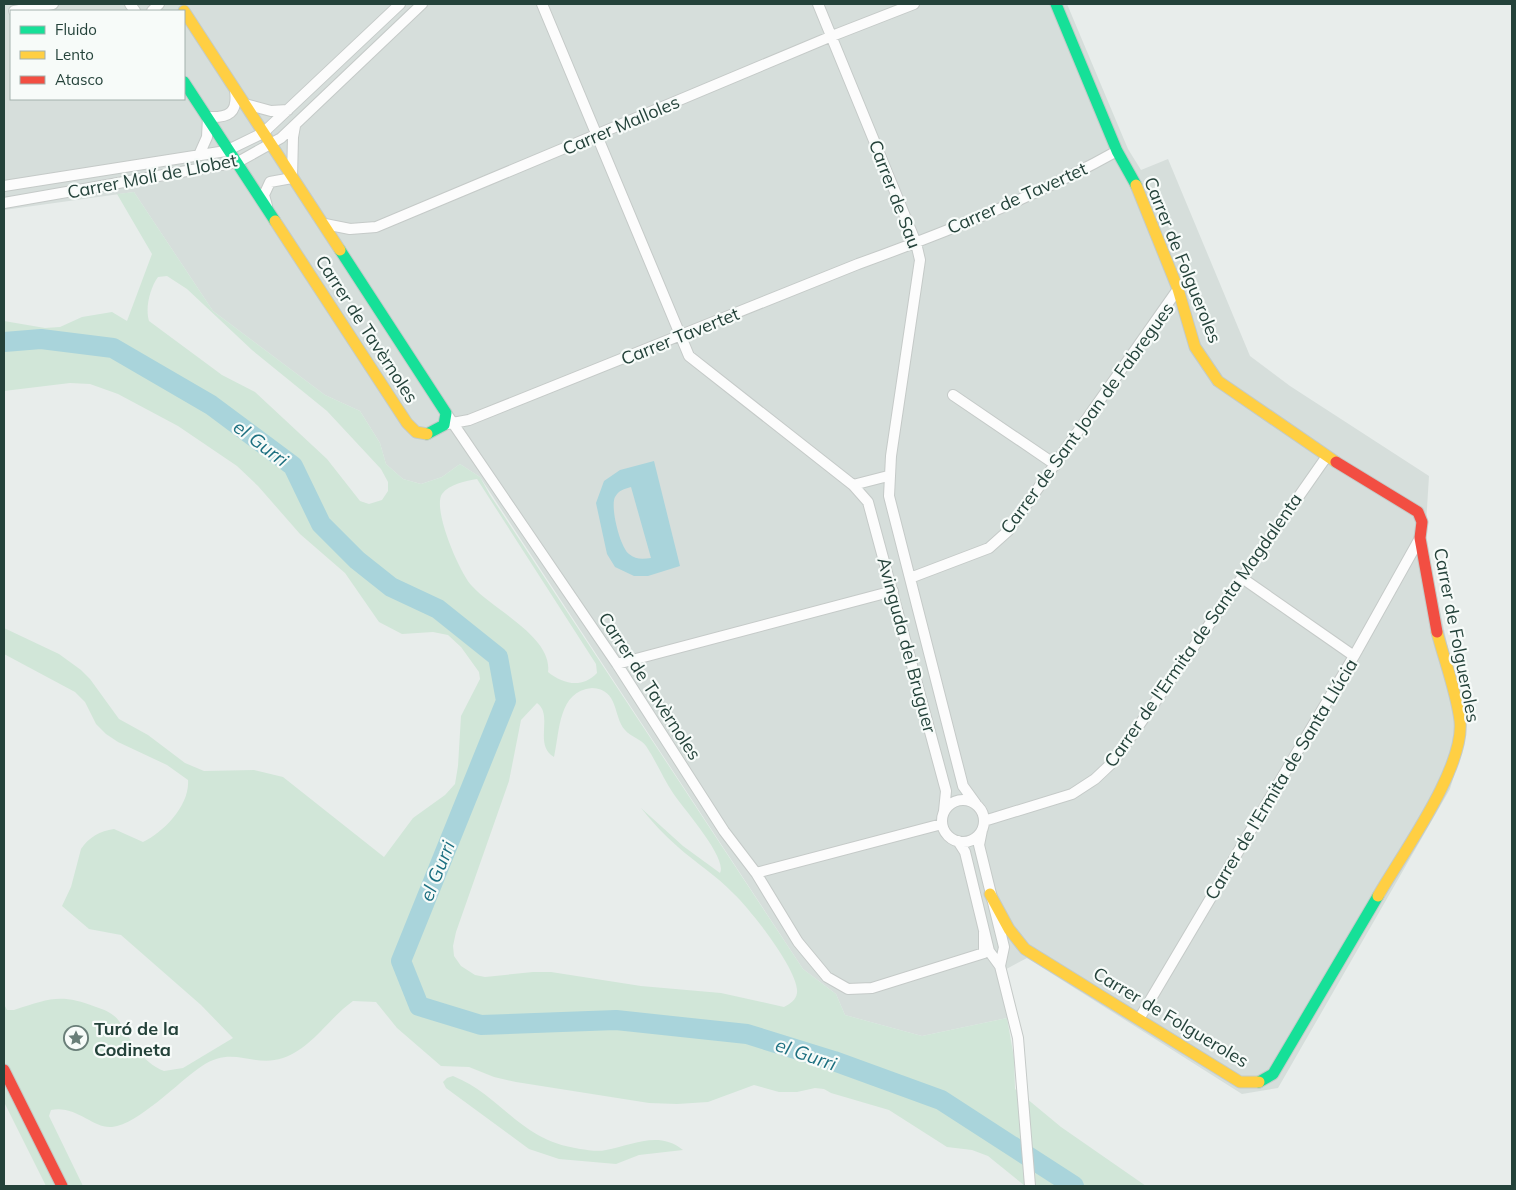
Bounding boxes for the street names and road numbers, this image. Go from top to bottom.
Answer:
street label: Carrer Malloles [559,90,683,160]
street label: Carrer de Sau [864,136,926,252]
street label: Carrer Molí de Llobet [65,148,239,204]
street label: Carrer de Tavertet [943,157,1091,239]
street label: Carrer de Folgueroles [1139,174,1227,346]
street label: Carrer de Tavèrnoles [311,251,423,407]
street label: Carrer de Sant Joan de Fabregues [995,298,1179,538]
street label: Carrer Tavertet [617,302,743,370]
street label: Carrer de l'Ermita de Santa Magdalenta [1099,488,1307,772]
street label: Carrer de Folgueroles [1429,546,1485,724]
street label: Avinguda del Bruguer [872,555,942,736]
street label: Carrer de Tavèrnoles [594,608,706,764]
street label: Carrer de l'Ermita de Santa Llúcia [1200,654,1362,904]
street label: Carrer de Folgueroles [1089,962,1253,1073]

